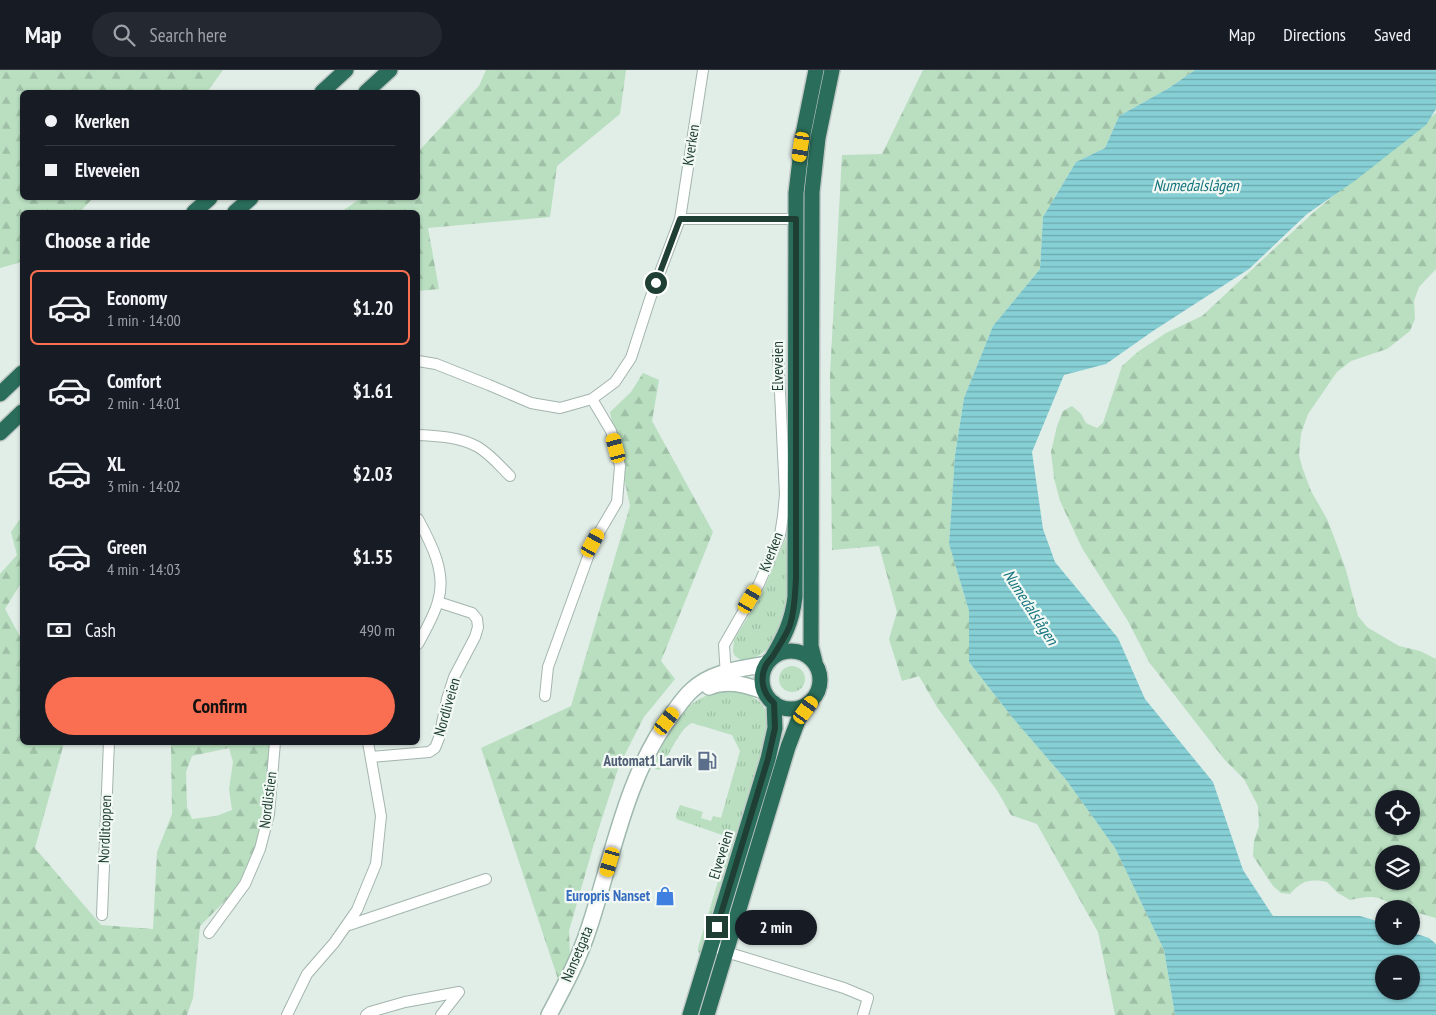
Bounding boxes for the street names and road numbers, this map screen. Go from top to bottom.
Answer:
street label: Kverken [678,123,703,167]
street label: Elveveien [768,341,787,391]
street label: Kverken [754,529,787,575]
street label: Nordliveien [429,675,464,738]
street label: Nordlistien [255,770,280,829]
street label: Nordlitoppen [94,795,115,863]
street label: Elveveien [704,828,737,881]
street label: Nansetgata [556,923,597,984]

